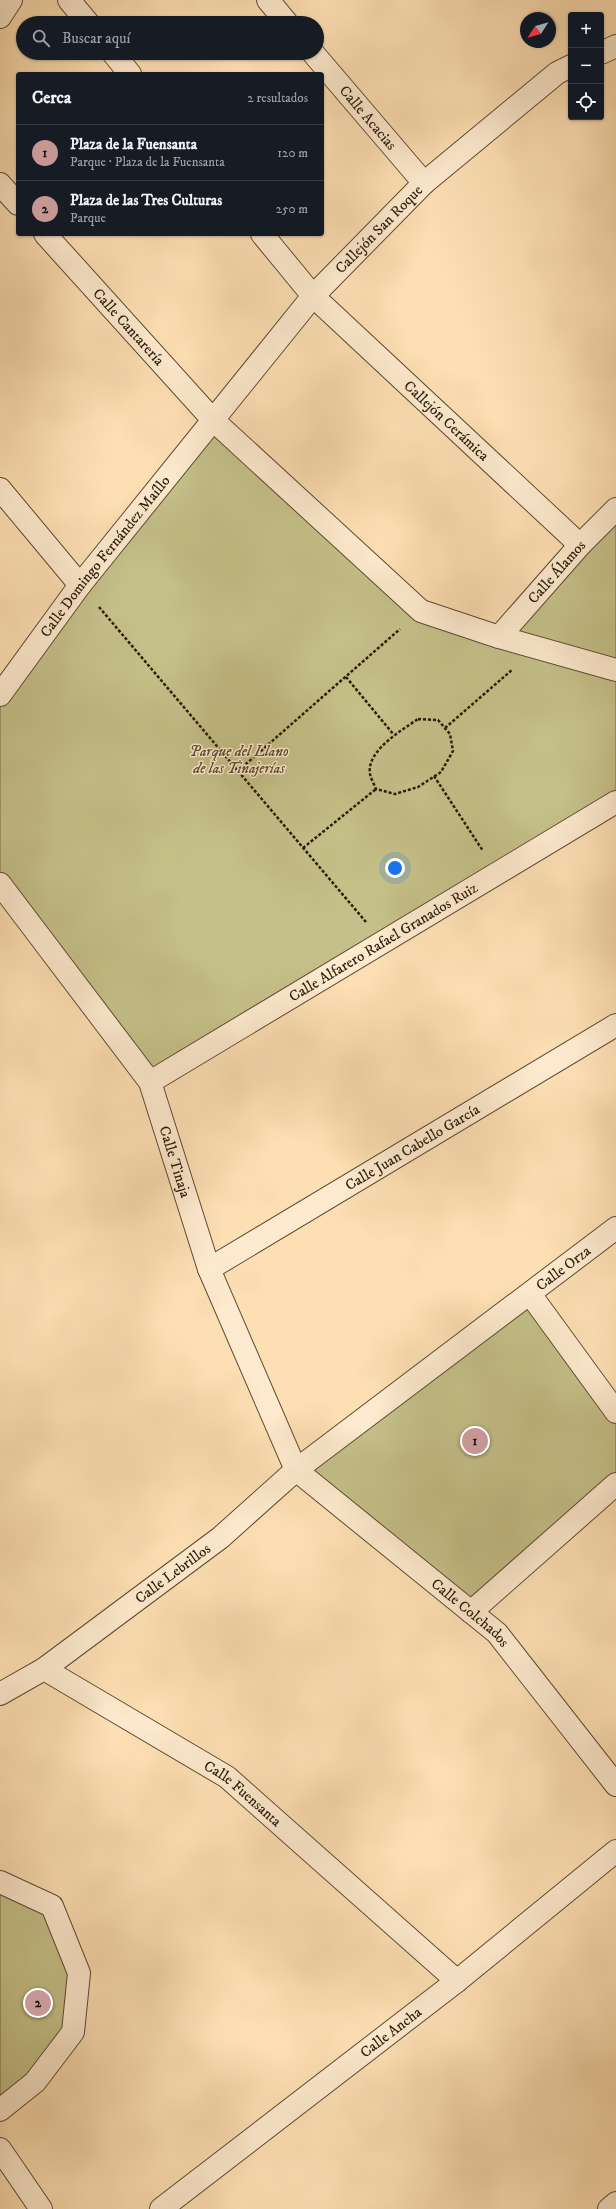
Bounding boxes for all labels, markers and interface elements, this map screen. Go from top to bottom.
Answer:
north arrow [520,12,556,48]
map controls [568,12,604,120]
button: + [568,12,604,48]
search box [16,16,324,60]
icon: search [30,27,52,49]
text: Buscar aquí [62,29,130,48]
button: − [568,48,604,84]
street label: Calle Acacias [335,81,401,154]
button: locate [568,84,604,120]
text: Cerca [32,87,71,109]
text: 2 resultados [247,90,308,106]
text: Plaza de la Fuensanta [70,135,197,154]
text: 1 [43,145,47,161]
text: 120 m [277,145,308,161]
text: Parque · Plaza de la Fuensanta [70,154,225,170]
street label: Callejón San Roque [331,181,426,277]
text: Plaza de las Tres Culturas [70,191,222,210]
text: 2 [42,201,48,217]
text: 250 m [276,201,308,217]
text: Parque [70,210,106,226]
street label: Calle Cantarería [89,284,169,370]
street label: Callejón Cerámica [400,376,494,465]
street label: Calle Domingo Fernández Maíllo [36,471,174,641]
street label: Calle Álamos [523,536,589,608]
park label: Parque del Llano de las Tinajerías [189,742,289,778]
your location [385,858,405,878]
street label: Calle Alfarero Rafael Granados Ruiz [285,878,481,1006]
street label: Calle Juan Cabello García [342,1099,483,1195]
street label: Calle Tinaja [155,1124,196,1201]
street label: Calle Orza [532,1241,595,1295]
pin: 1 [462,1426,488,1456]
street label: Calle Lebrillos [131,1539,214,1608]
street label: Calle Colchados [427,1574,514,1651]
street label: Calle Fuensanta [201,1756,286,1831]
pin: 2 [25,1988,51,2018]
street label: Calle Ancha [356,2002,426,2062]

